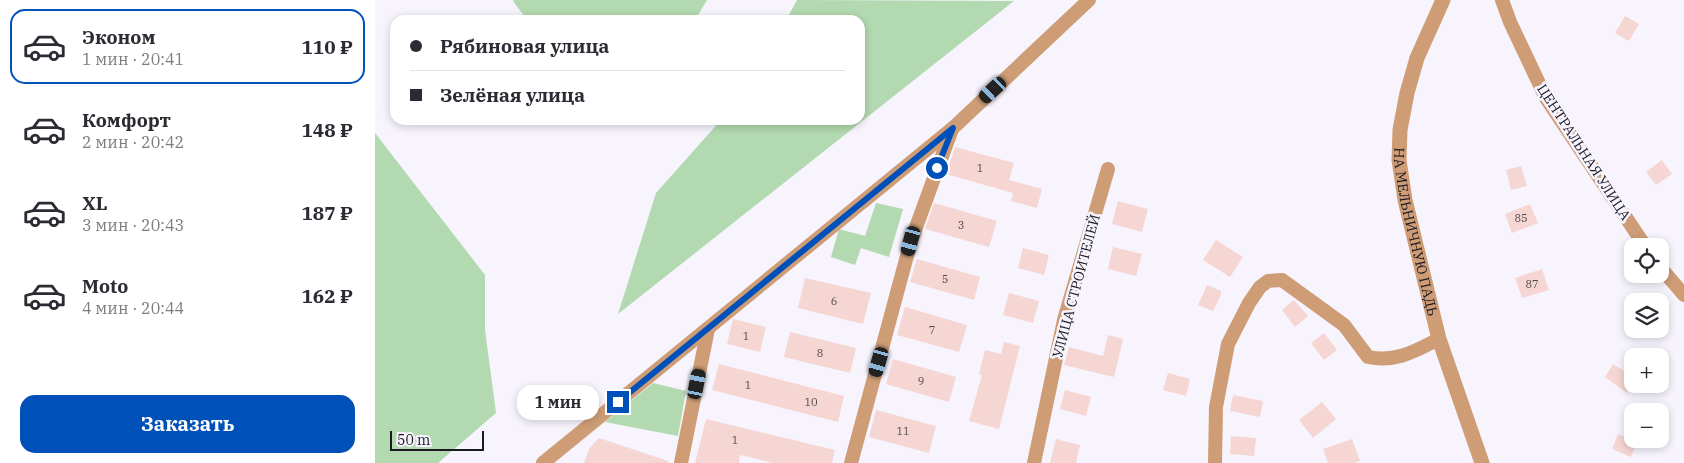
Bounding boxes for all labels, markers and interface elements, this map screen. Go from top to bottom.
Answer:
icon: car [22,24,67,69]
text: Эконом [82,25,155,49]
text: Рябиновая улица [440,34,609,58]
text: 110 ₽ [301,35,353,59]
text: 1 мин · 20:41 [82,49,184,69]
car [976,74,1009,106]
street label: ЦЕНТРАЛЬНАЯ УЛИЦА [1533,81,1635,224]
text: Зелёная улица [440,83,585,107]
icon: car [22,107,67,152]
text: Комфорт [82,108,171,132]
text: 148 ₽ [301,118,353,142]
text: 2 мин · 20:42 [82,132,184,152]
street label: НА МЕЛЬНИЧНУЮ ПАДЬ [1390,147,1442,318]
route start [926,157,948,179]
house number: 1 [977,161,983,175]
icon: car [22,190,67,235]
text: XL [82,191,108,215]
text: 187 ₽ [301,201,353,225]
house number: 85 [1514,211,1528,225]
street label: УЛИЦА СТРОИТЕЛЕЙ [1048,212,1104,360]
text: 3 мин · 20:43 [82,215,184,235]
house number: 3 [958,218,964,232]
car [899,225,922,257]
map controls [1624,238,1669,448]
button: locate [1624,238,1669,283]
house number: 5 [942,272,948,286]
icon: car [22,273,67,318]
text: Moto [82,274,128,298]
house number: 87 [1525,277,1539,291]
text: 162 ₽ [301,284,353,308]
button: layers [1624,293,1669,338]
house number: 6 [831,294,837,308]
text: 4 мин · 20:44 [82,298,184,318]
house number: 7 [929,323,935,337]
house number: 1 [743,329,749,343]
house number: 8 [817,346,823,360]
car [867,346,890,378]
button: + [1624,348,1669,393]
car [686,368,707,400]
house number: 9 [918,374,924,388]
house number: 1 [745,378,751,392]
callout: 1 мин [518,384,601,420]
route end [607,391,629,413]
text: 1 мин [535,392,581,412]
button: Заказать [20,395,355,453]
house number: 10 [804,395,818,409]
button: − [1624,403,1669,448]
house number: 11 [896,424,910,438]
scale bar [390,428,484,451]
text: 50 m [397,431,430,449]
house number: 1 [732,433,738,447]

